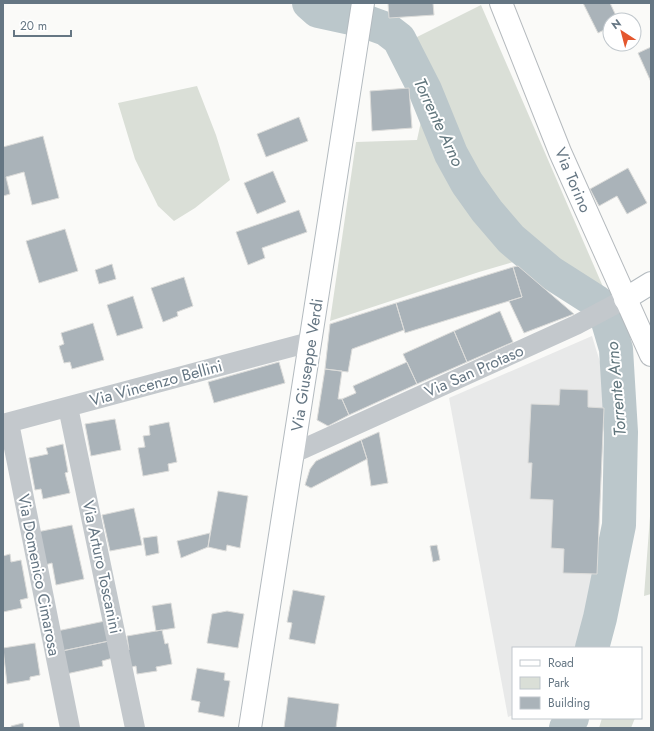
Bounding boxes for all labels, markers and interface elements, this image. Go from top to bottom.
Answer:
scale bar [14,12,71,38]
north arrow [602,12,642,52]
text: N [608,15,624,33]
text: 20 m [20,17,47,35]
water label: Torrente Arno [408,74,470,170]
street label: Via Torino [549,144,597,216]
street label: Via Giuseppe Verdi [285,297,329,433]
street label: Via San Protaso [421,339,527,403]
water label: Torrente Arno [600,341,632,437]
street label: Via Vincenzo Bellini [87,354,225,412]
street label: Via Domenico Cimarosa [12,492,66,658]
street label: Via Arturo Toscanini [77,498,127,636]
legend [512,647,642,719]
text: Road [548,654,574,672]
text: Park [548,674,570,692]
text: Building [548,694,590,712]

